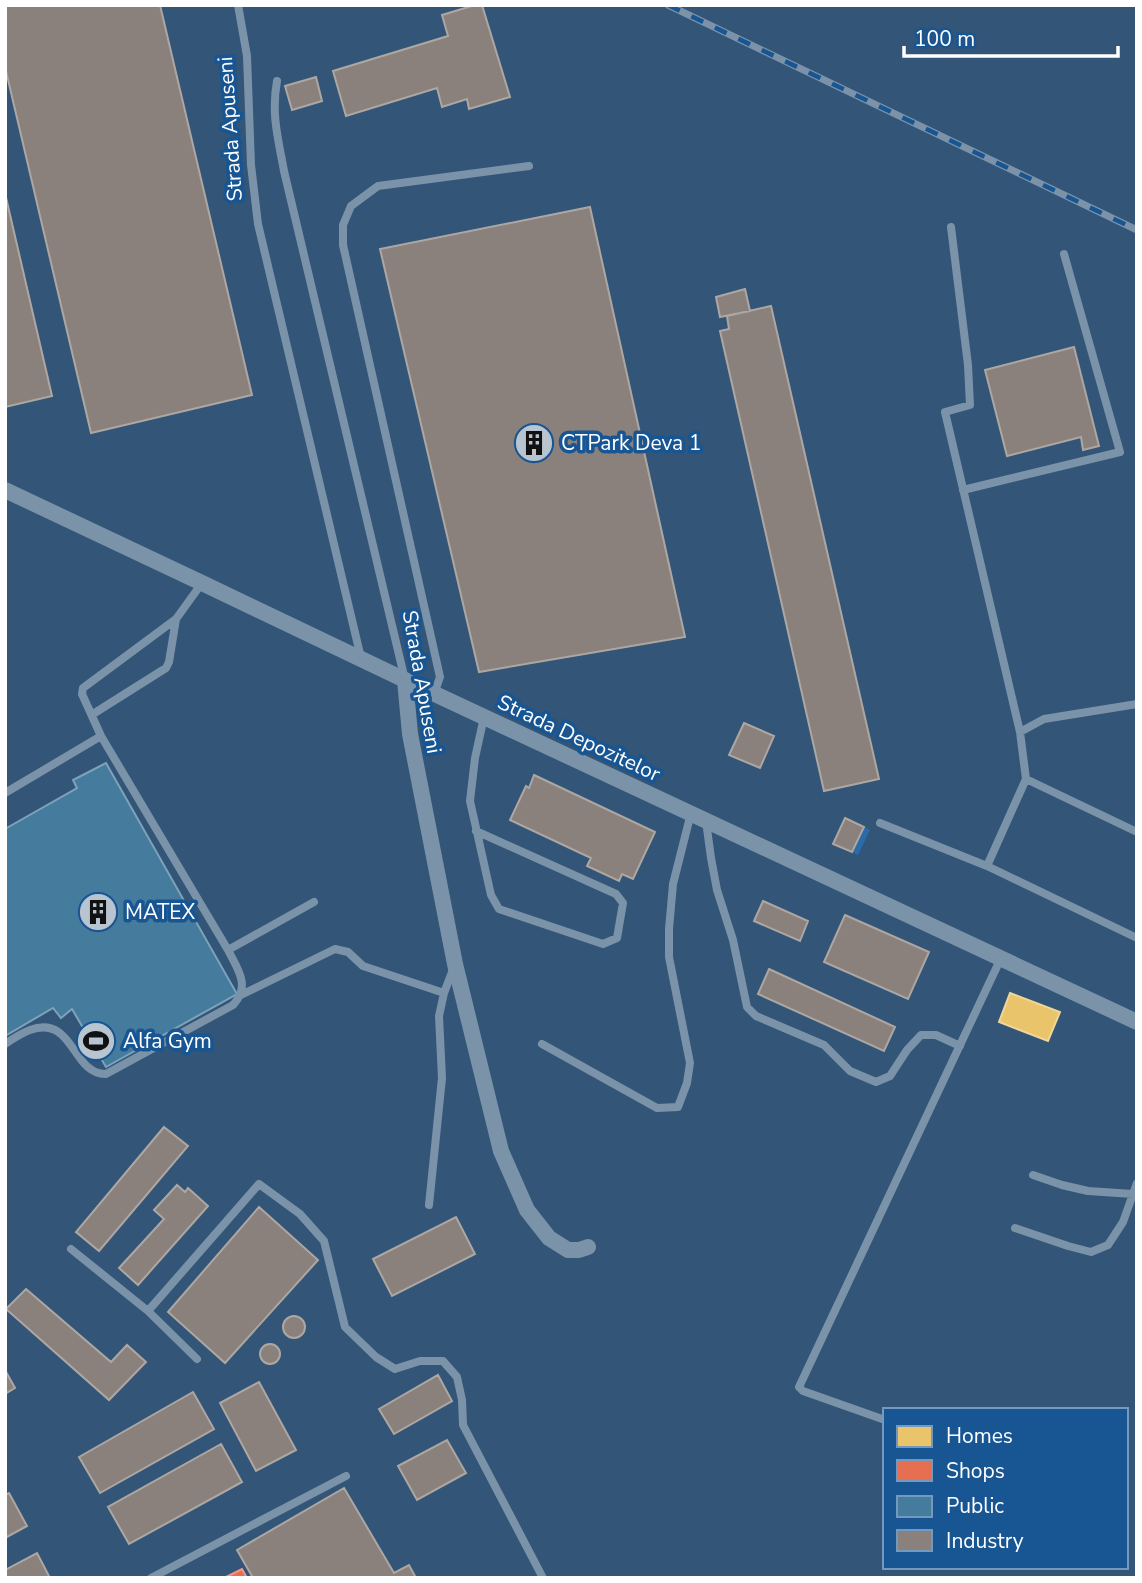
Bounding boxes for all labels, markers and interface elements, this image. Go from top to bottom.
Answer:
scale bar [904,14,1118,58]
text: 100 m [914,25,975,53]
street label: Strada Apuseni [211,56,249,202]
building icon: CTPark Deva 1 [513,422,555,464]
place label: CTPark Deva 1 [561,429,701,457]
street label: Strada Apuseni [396,608,448,756]
street label: Strada Depozitelor [493,688,665,788]
building icon: MATEX [77,891,119,933]
place label: MATEX [125,898,195,926]
sports icon: Alfa Gym [75,1020,117,1062]
place label: Alfa Gym [123,1027,212,1055]
legend [883,1408,1128,1569]
text: Homes [946,1422,1013,1450]
text: Shops [946,1457,1005,1485]
text: Public [946,1492,1004,1520]
text: Industry [946,1527,1024,1555]

